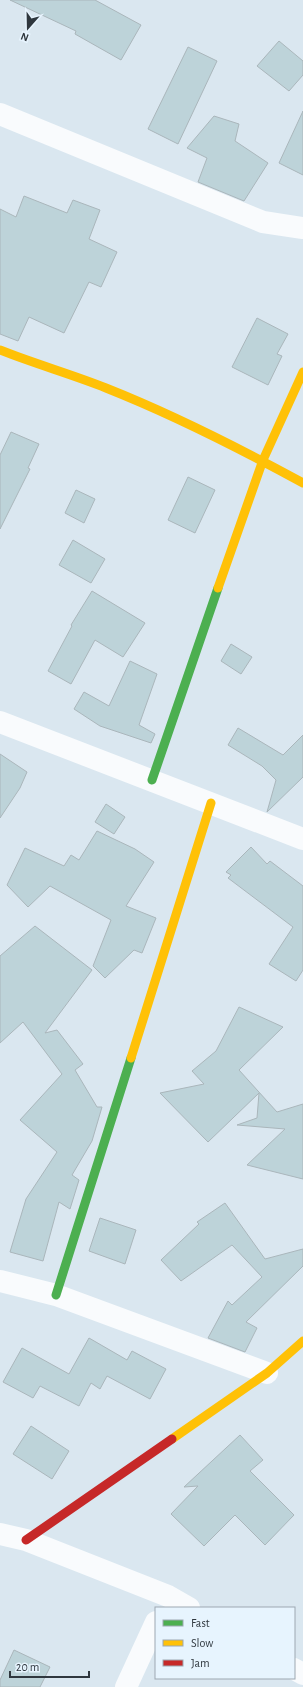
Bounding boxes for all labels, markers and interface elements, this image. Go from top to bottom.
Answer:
north arrow [8,8,48,48]
text: N [19,30,30,43]
legend [155,1607,295,1679]
text: Fast [191,1617,210,1629]
text: Slow [191,1637,213,1649]
scale bar [10,1653,89,1679]
text: Jam [191,1657,210,1669]
text: 20 m [16,1661,39,1673]

